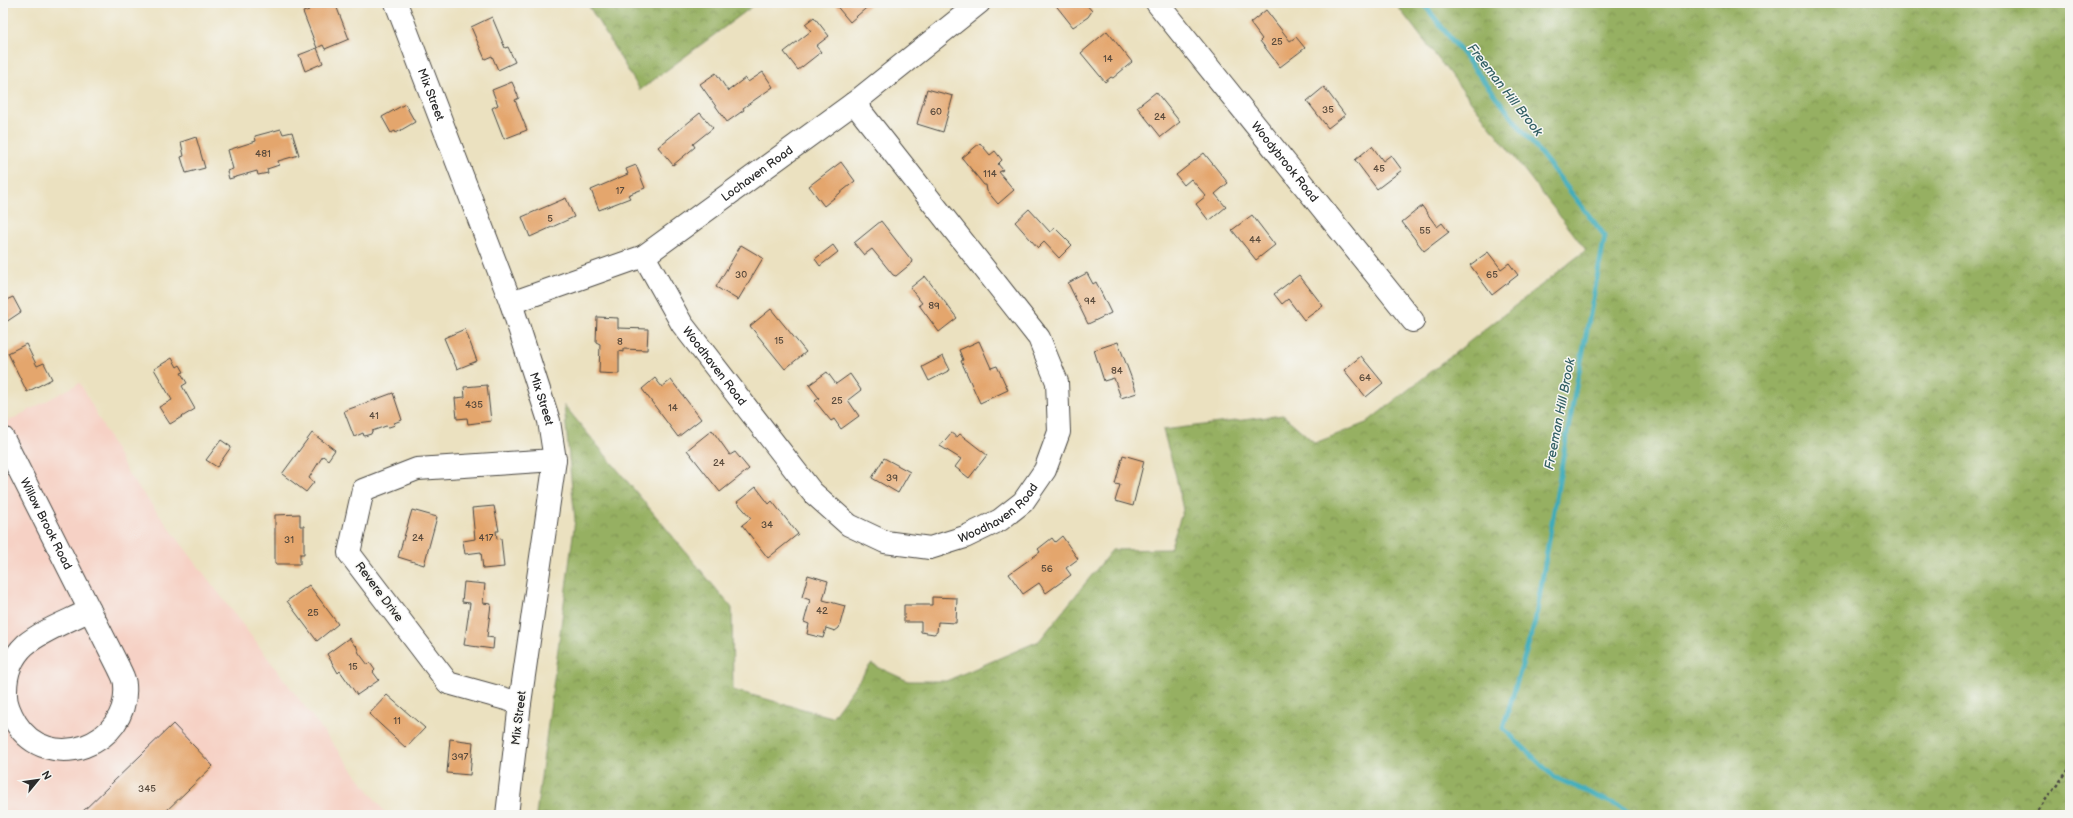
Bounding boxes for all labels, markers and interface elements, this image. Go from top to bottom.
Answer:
house number: 25 [1271,36,1283,48]
water label: Freeman Hill Brook [1464,40,1547,140]
house number: 14 [1103,53,1113,65]
street label: Mix Street [414,66,448,123]
house number: 35 [1322,104,1334,116]
house number: 60 [930,106,942,118]
house number: 24 [1154,111,1166,123]
street label: Woodybrook Road [1248,119,1322,205]
street label: Lochaven Road [718,142,796,205]
house number: 481 [255,148,271,160]
house number: 45 [1373,163,1385,175]
house number: 114 [983,168,997,180]
house number: 17 [616,185,624,197]
house number: 5 [547,213,553,225]
house number: 55 [1419,225,1431,237]
house number: 44 [1249,234,1261,246]
house number: 30 [735,269,747,281]
house number: 65 [1486,269,1498,281]
house number: 94 [1084,295,1096,307]
house number: 89 [928,300,940,312]
street label: Woodhaven Road [679,323,750,409]
house number: 15 [774,335,784,347]
house number: 8 [617,336,623,348]
water label: Freeman Hill Brook [1541,356,1579,471]
house number: 84 [1111,365,1123,377]
street label: Mix Street [526,370,557,427]
house number: 64 [1359,372,1371,384]
house number: 25 [831,395,843,407]
house number: 435 [465,399,483,411]
house number: 14 [668,402,678,414]
house number: 41 [369,410,379,422]
house number: 24 [713,457,725,469]
house number: 39 [886,472,898,484]
street label: Willow Brook Road [17,475,76,572]
street label: Woodhaven Road [956,480,1041,546]
house number: 34 [761,519,773,531]
house number: 24 [412,532,424,544]
house number: 417 [479,532,494,544]
house number: 31 [284,534,294,546]
street label: Revere Drive [352,559,406,625]
house number: 56 [1041,563,1053,575]
house number: 42 [816,605,828,617]
house number: 25 [307,607,319,619]
house number: 15 [348,661,358,673]
street label: Mix Street [508,690,530,746]
house number: 11 [393,715,401,727]
house number: 397 [452,751,469,763]
north arrow [18,760,58,800]
text: N [39,769,54,782]
house number: 345 [138,783,156,795]

